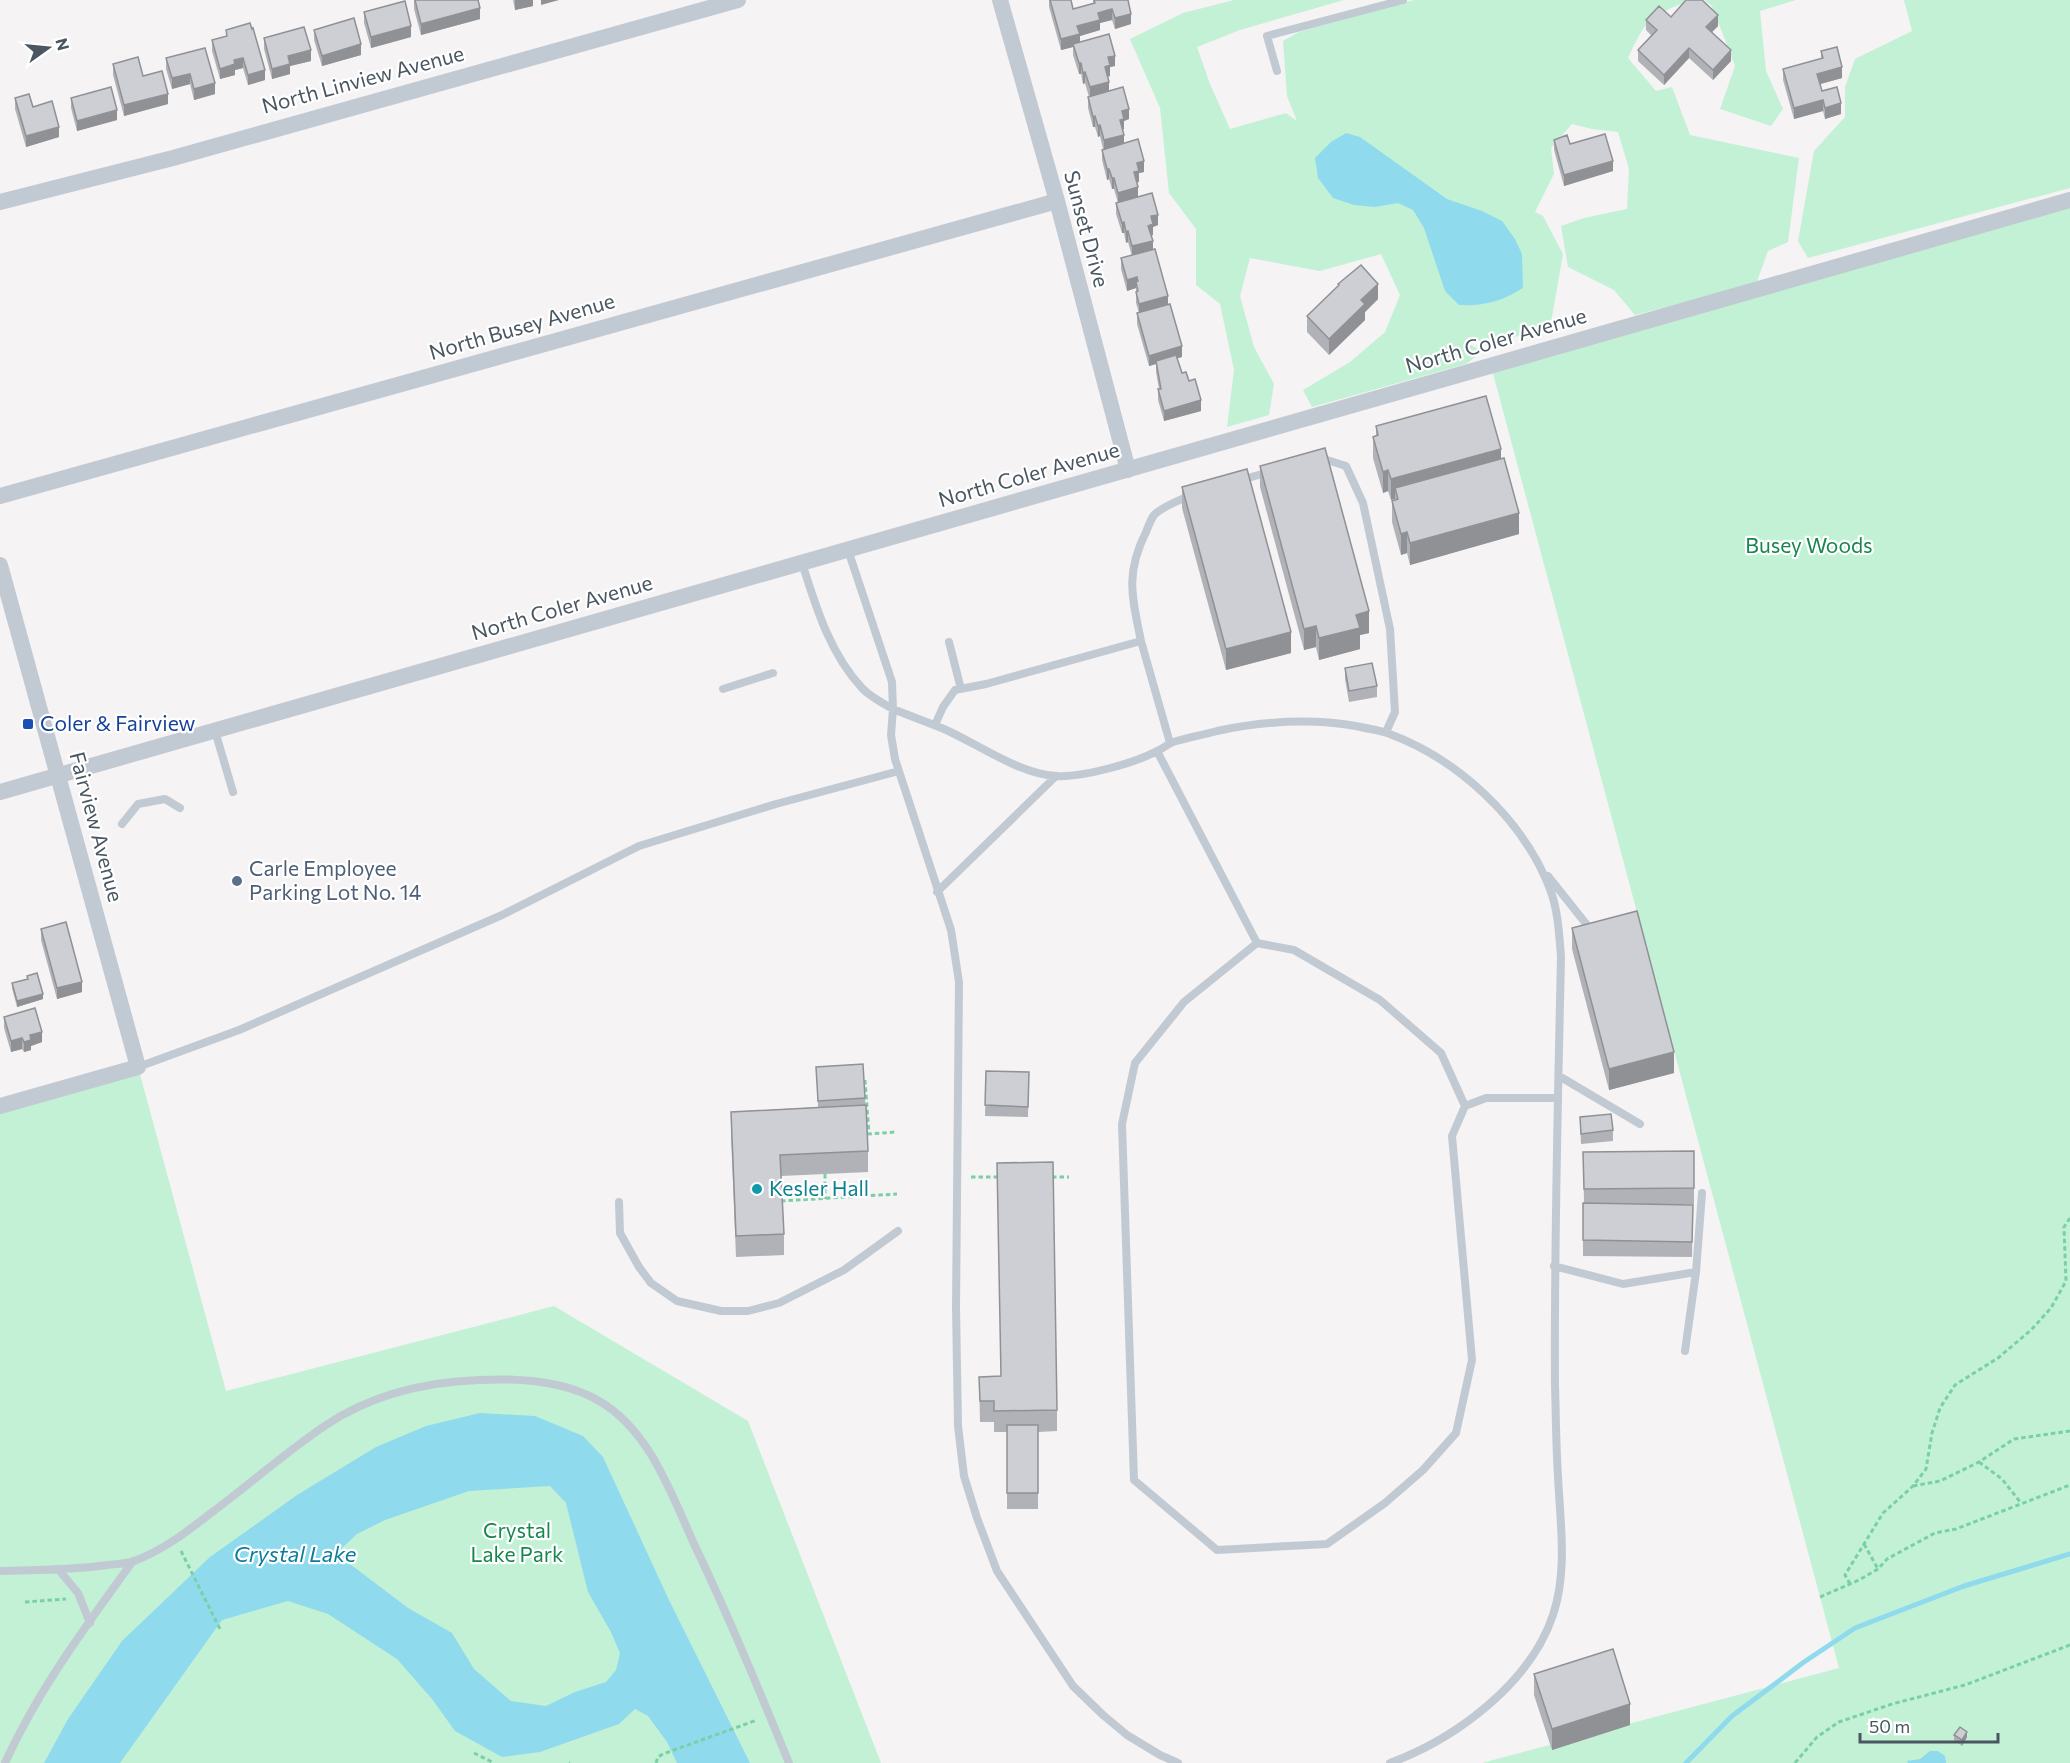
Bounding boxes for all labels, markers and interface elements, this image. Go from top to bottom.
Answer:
north arrow [18,18,78,78]
text: N [52,36,74,52]
street label: North Linview Avenue [259,39,467,118]
street label: Sunset Drive [1060,167,1115,290]
street label: North Busey Avenue [426,287,617,364]
street label: North Coler Avenue [1402,302,1589,377]
street label: North Coler Avenue [935,436,1122,511]
park label: Busey Woods [1745,532,1873,557]
street label: North Coler Avenue [468,569,655,644]
place label: Coler & Fairview [40,710,196,735]
marker: Coler & Fairview [21,717,35,731]
street label: Fairview Avenue [65,749,129,904]
place label: Carle Employee Parking Lot No. 14 [249,855,422,904]
marker: Carle Employee Parking Lot No. 14 [230,874,244,888]
place label: Kesler Hall [769,1175,869,1200]
marker: Kesler Hall [750,1182,764,1196]
park label: Crystal Lake Park [471,1517,563,1566]
water label: Crystal Lake [234,1540,357,1567]
scale bar [1860,1706,1998,1744]
text: 50 m [1869,1715,1910,1737]

